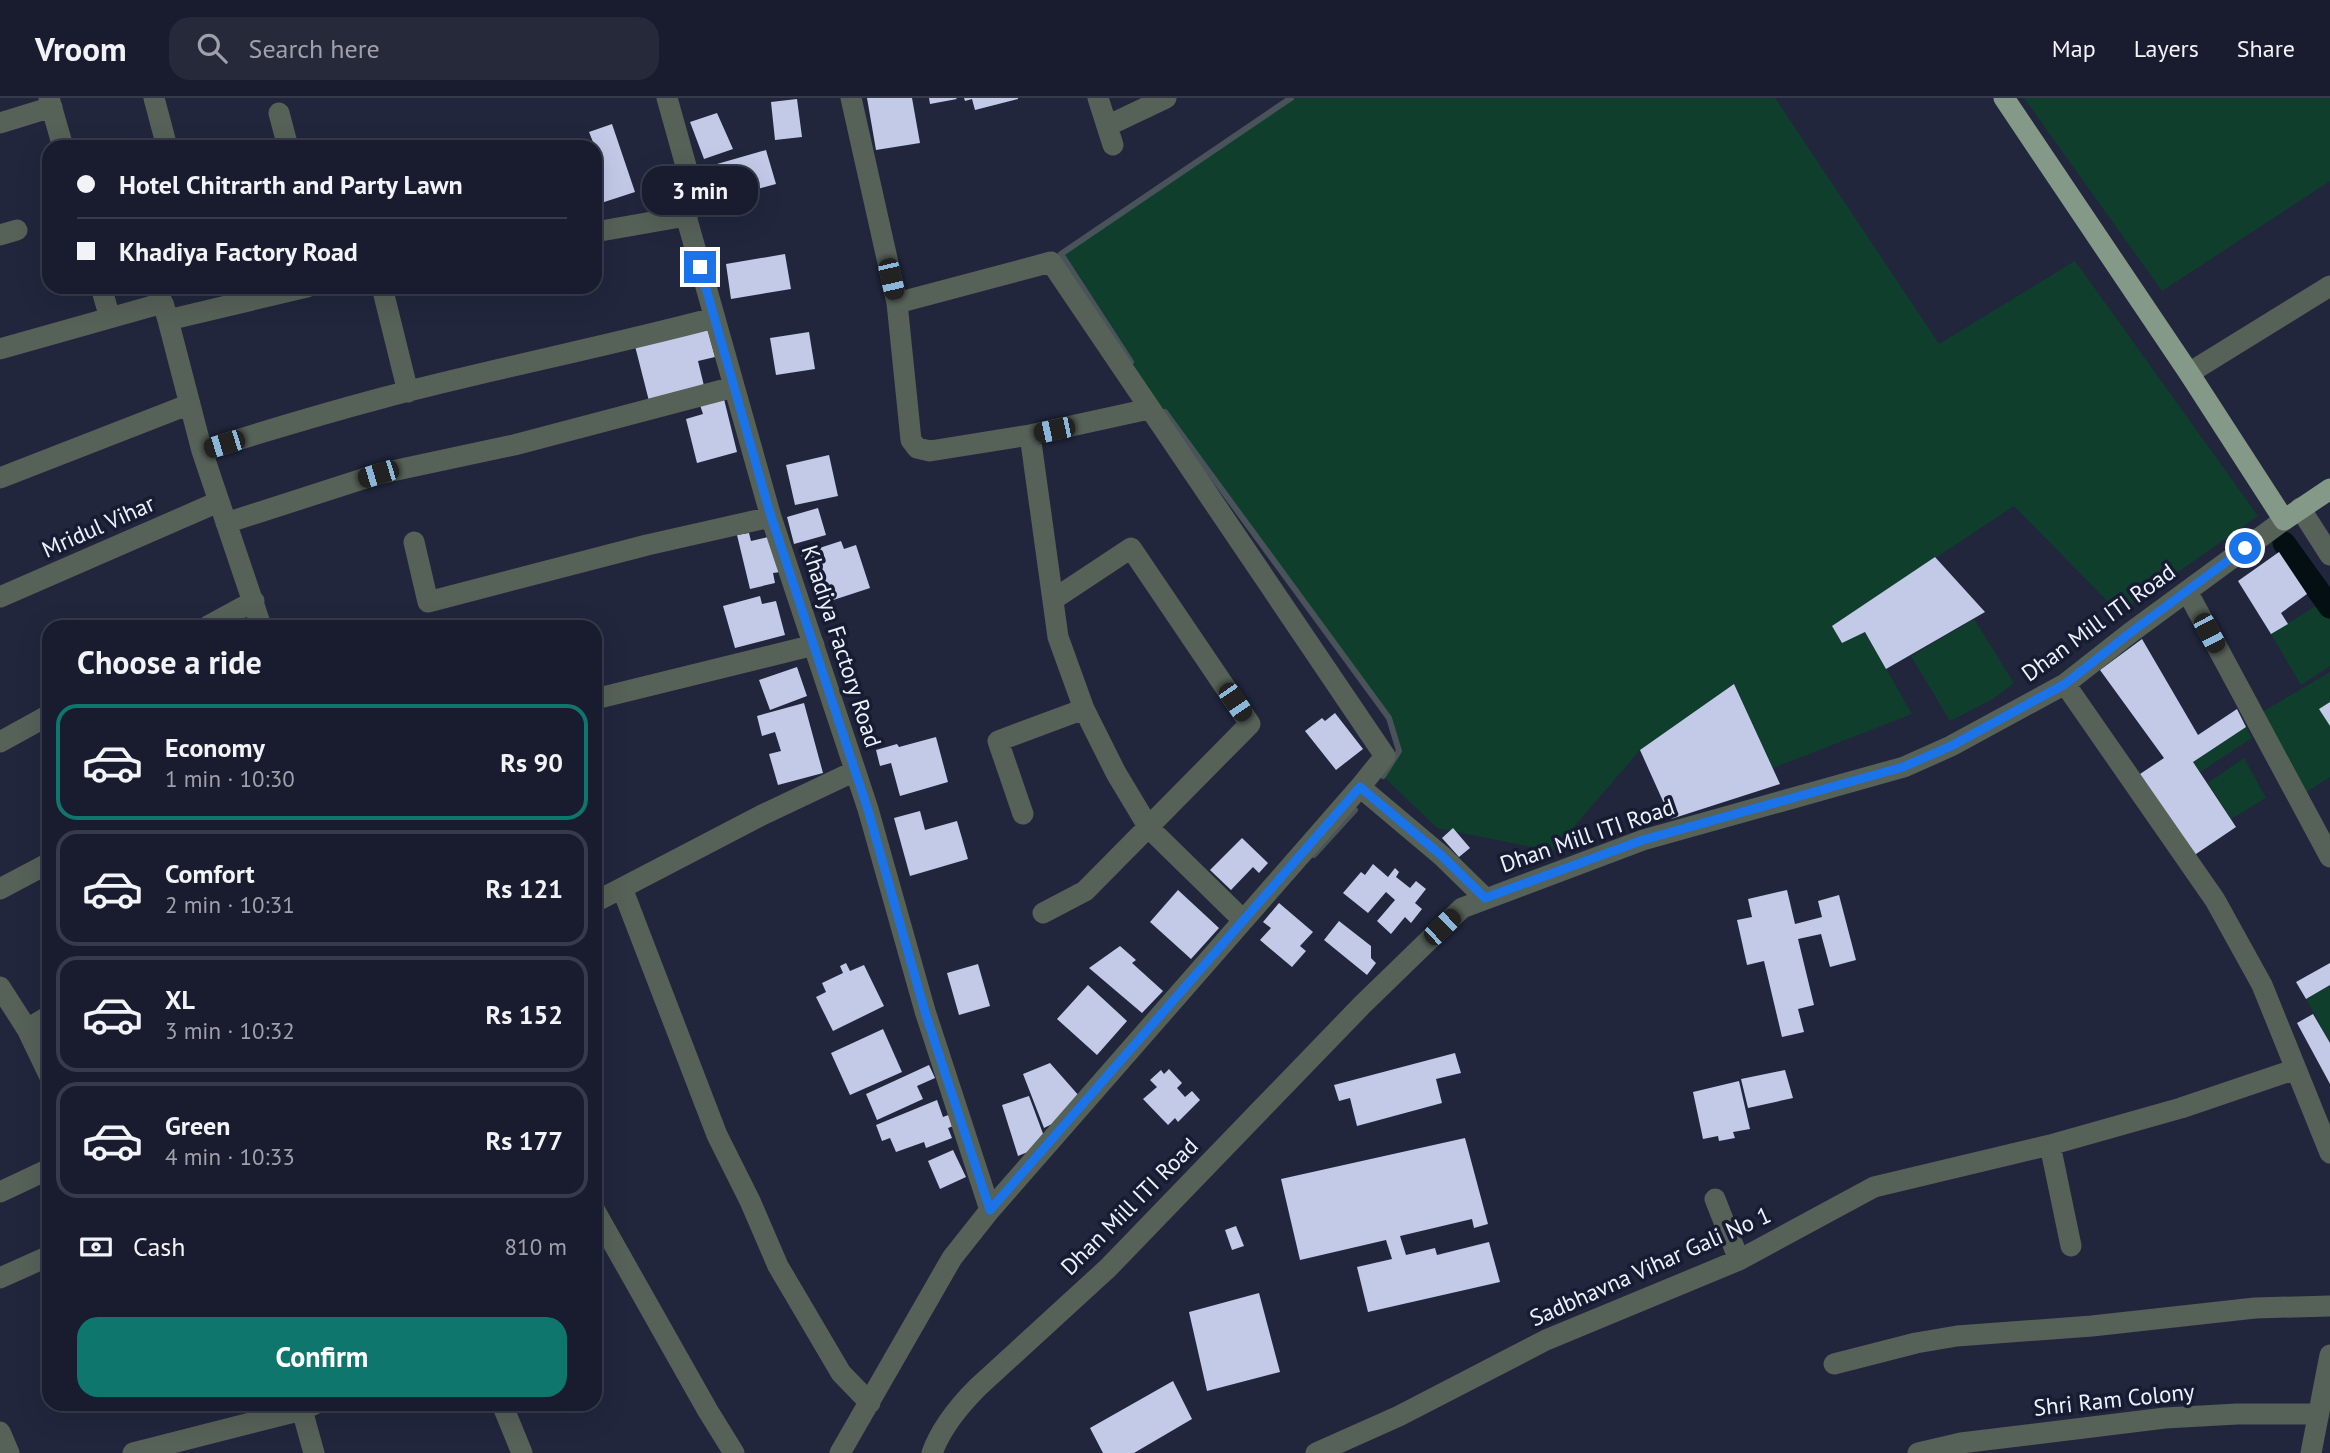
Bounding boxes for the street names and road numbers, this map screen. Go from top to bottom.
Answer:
street label: Mridul Vihar [37,488,159,564]
street label: Khadiya Factory Road [796,541,888,751]
street label: Dhan Mill ITI Road [2016,557,2180,687]
street label: Dhan Mill ITI Road [1496,792,1678,878]
street label: Dhan Mill ITI Road [1054,1131,1204,1281]
street label: Sadbhavna Vihar Gali No 1 [1525,1200,1775,1332]
street label: Shri Ram Colony [2032,1376,2196,1422]

